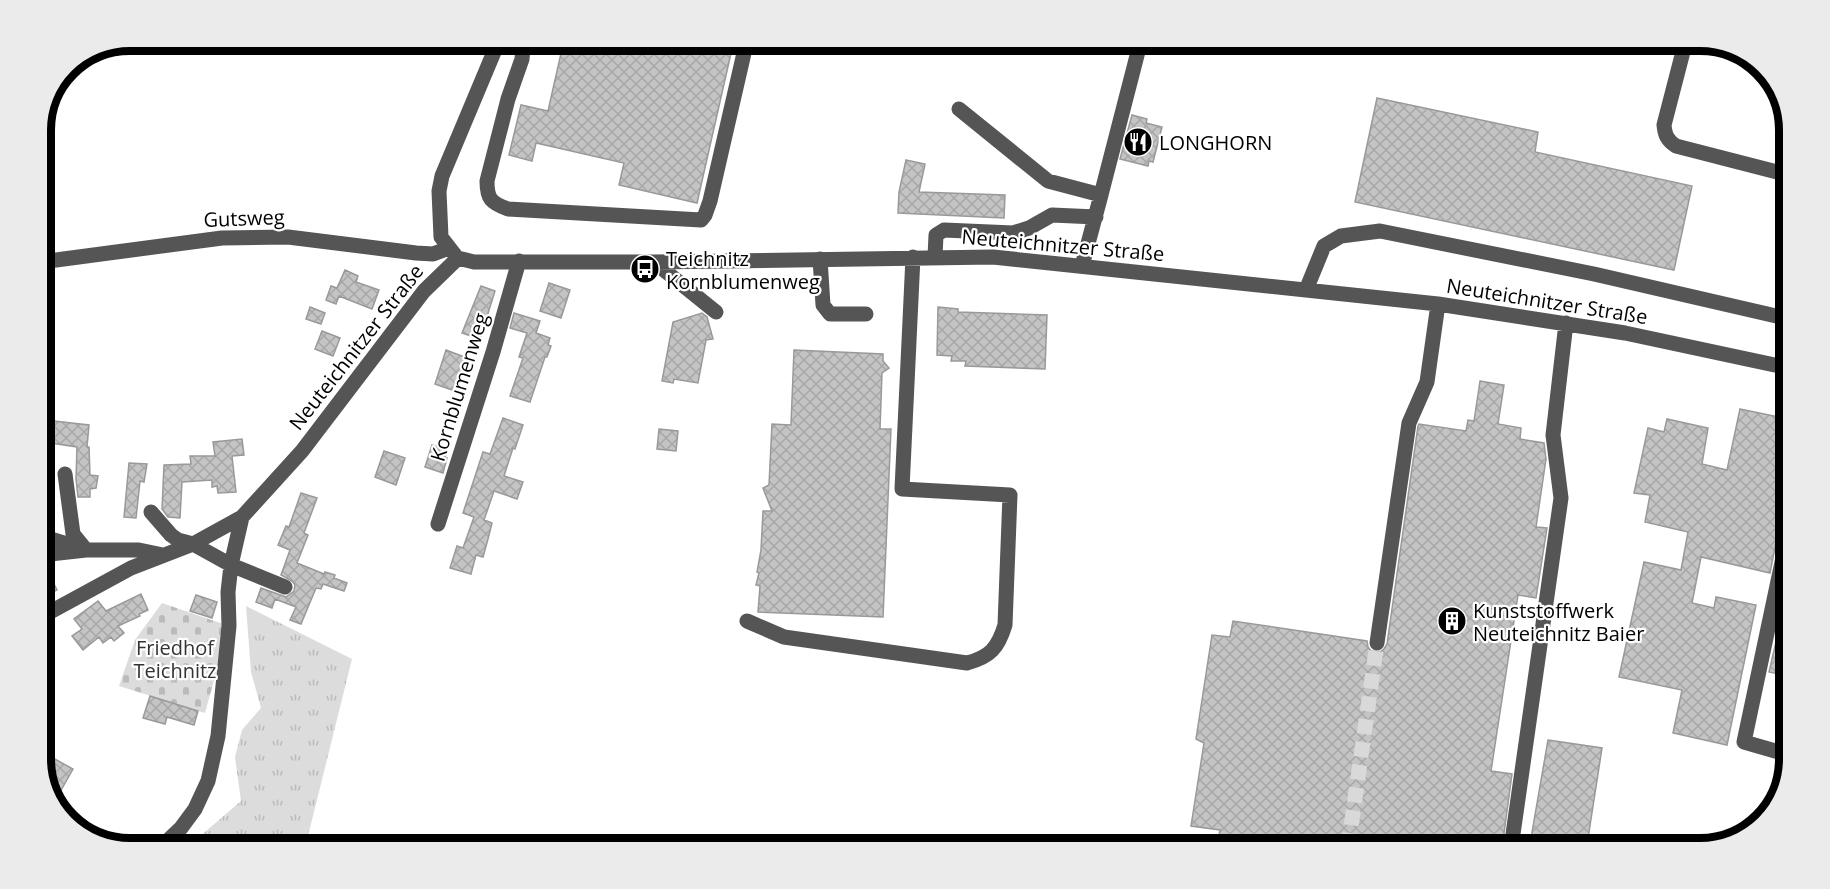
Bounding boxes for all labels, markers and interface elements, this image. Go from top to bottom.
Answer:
restaurant icon: LONGHORN [1122,126,1154,158]
place label: LONGHORN [1159,129,1272,156]
street label: Gutsweg [203,203,285,233]
street label: Neuteichnitzer Straße [961,223,1165,267]
place label: Teichnitz Kornblumenweg [666,245,820,295]
bus stop icon: Teichnitz Kornblumenweg [629,253,661,285]
street label: Neuteichnitzer Straße [283,259,429,435]
street label: Neuteichnitzer Straße [1444,272,1650,330]
street label: Kornblumenweg [424,309,494,465]
place label: Kunststoffwerk Neuteichnitz Baier [1473,597,1644,647]
building icon: Kunststoffwerk Neuteichnitz Baier [1436,605,1468,637]
park label: Friedhof Teichnitz [134,634,216,684]

